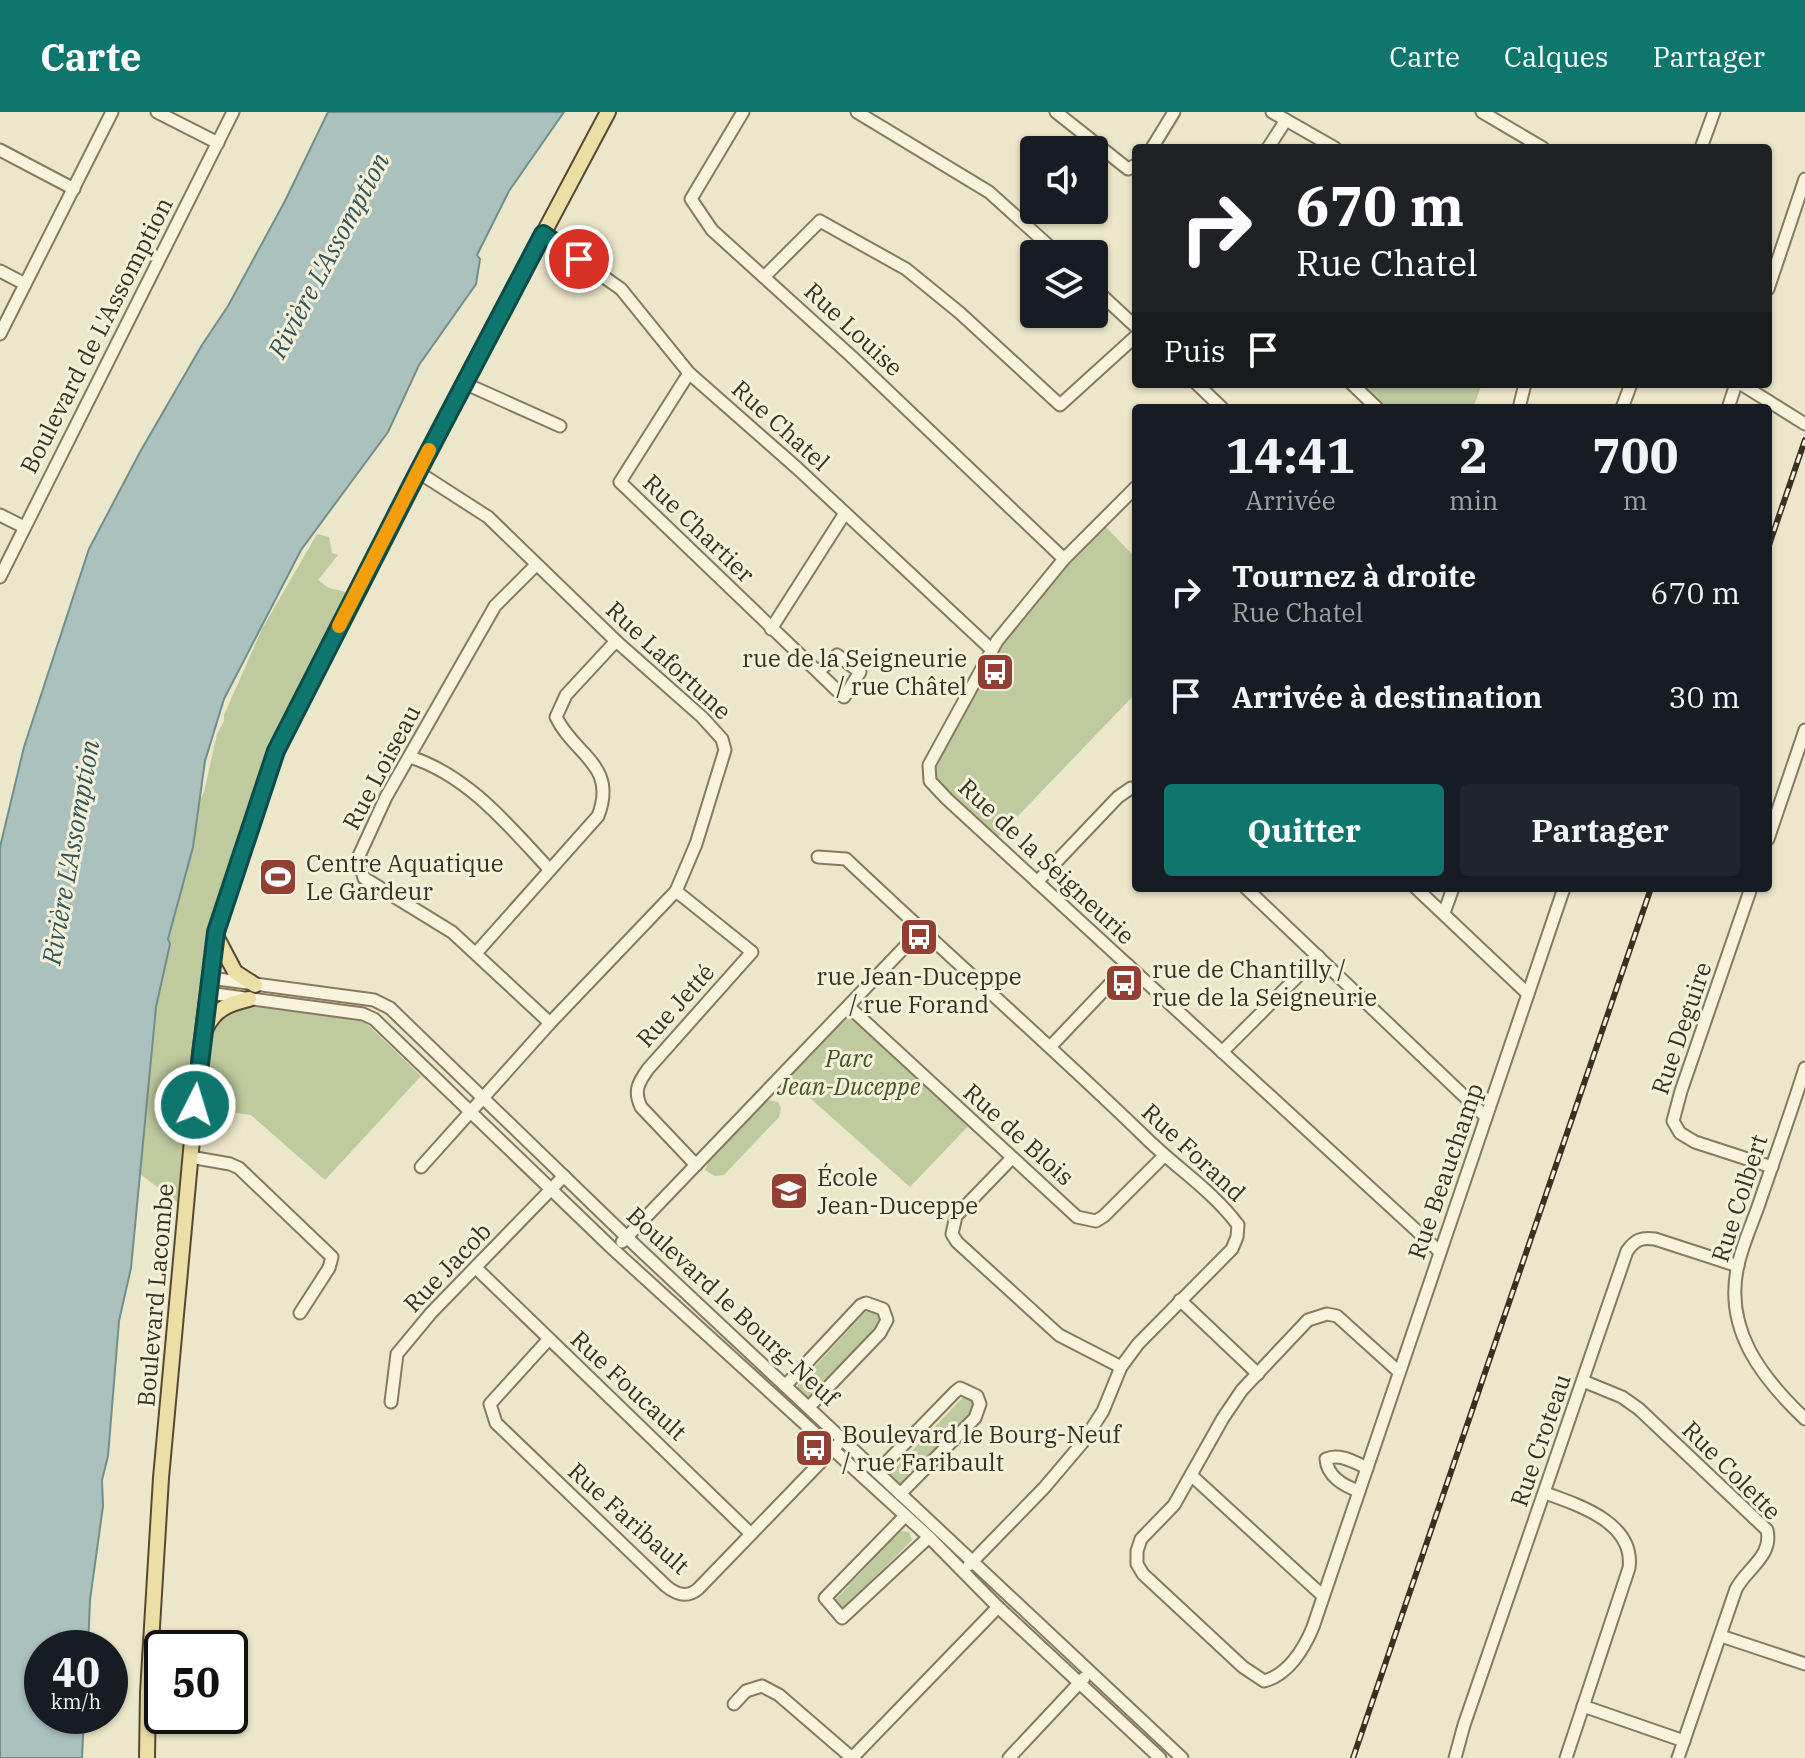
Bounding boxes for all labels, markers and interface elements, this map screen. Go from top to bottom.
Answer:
text: Carte [40,32,142,81]
text: Carte [1389,38,1460,75]
text: Calques [1504,38,1608,75]
text: Partager [1652,38,1765,75]
map controls [1020,136,1108,328]
button: sound [1020,136,1108,224]
water label: Rivière L'Assomption [259,146,397,364]
text: 670 m [1296,169,1464,241]
icon: right [1164,176,1268,280]
street label: Boulevard de L'Assomption [12,191,180,479]
pin [545,225,613,293]
icon: arrive [557,237,601,281]
text: Rue Chatel [1296,239,1478,286]
button: layers [1020,240,1108,328]
street label: Rue Louise [798,275,910,383]
icon: arrive [1241,328,1285,372]
text: Puis [1164,331,1225,370]
street label: Rue Chatel [725,373,837,477]
text: 14:41 [1226,424,1355,486]
text: 2 [1459,424,1488,486]
text: 700 [1592,424,1678,486]
street label: Rue Chartier [636,467,762,590]
text: Arrivée [1245,483,1336,517]
text: min [1449,483,1498,517]
text: m [1623,483,1648,517]
text: Tournez à droite [1232,556,1476,595]
icon: right [1164,570,1208,614]
text: 670 m [1650,573,1740,612]
street label: Rue Lafortune [599,594,739,726]
text: Rue Chatel [1232,595,1363,629]
place label: rue de la Seigneurie / rue Châtel [742,642,967,702]
bus stop icon: rue de la Seigneurie / rue Châtel [974,651,1016,693]
icon: arrive [1164,674,1208,718]
text: Arrivée à destination [1232,677,1542,716]
text: 30 m [1668,677,1740,716]
street label: Rue Loiseau [335,699,427,835]
water label: Rivière L'Assomption [33,737,107,968]
street label: Rue de la Seigneurie [952,771,1142,951]
button: Quitter [1164,784,1444,876]
button: Partager [1460,784,1740,876]
place label: Centre Aquatique Le Gardeur [306,847,504,907]
sports icon: Centre Aquatique Le Gardeur [257,856,299,898]
bus stop icon: rue Jean-Duceppe / rue Forand [898,916,940,958]
place label: rue de Chantilly / rue de la Seigneurie [1152,953,1377,1013]
street label: Rue Jetté [629,956,721,1054]
street label: Rue Deguire [1643,958,1719,1098]
place label: rue Jean-Duceppe / rue Forand [816,960,1022,1020]
bus stop icon: rue de Chantilly / rue de la Seigneurie [1103,962,1145,1004]
park label: Parc Jean-Duceppe [777,1042,921,1102]
position arrow [153,1063,237,1147]
street label: Rue de Blois [957,1076,1081,1192]
street label: Rue Beauchamp [1400,1079,1490,1263]
street label: Rue Forand [1135,1096,1253,1208]
street label: Rue Colbert [1703,1130,1775,1266]
place label: École Jean-Duceppe [817,1161,978,1221]
school or university icon: École Jean-Duceppe [768,1170,810,1212]
street label: Boulevard Lacombe [129,1182,181,1408]
street label: Boulevard le Bourg-Neuf [620,1199,847,1414]
street label: Rue Jacob [396,1215,498,1319]
street label: Rue Foucault [564,1323,694,1447]
street label: Rue Croteau [1502,1369,1578,1511]
street label: Rue Colette [1675,1413,1789,1527]
place label: Boulevard le Bourg-Neuf / rue Faribault [842,1418,1122,1478]
bus stop icon: Boulevard le Bourg-Neuf / rue Faribault [793,1427,835,1469]
street label: Rue Faribault [562,1455,696,1581]
speed limit sign: 50 [144,1630,248,1734]
text: 40 [52,1646,100,1698]
text: km/h [51,1688,101,1715]

